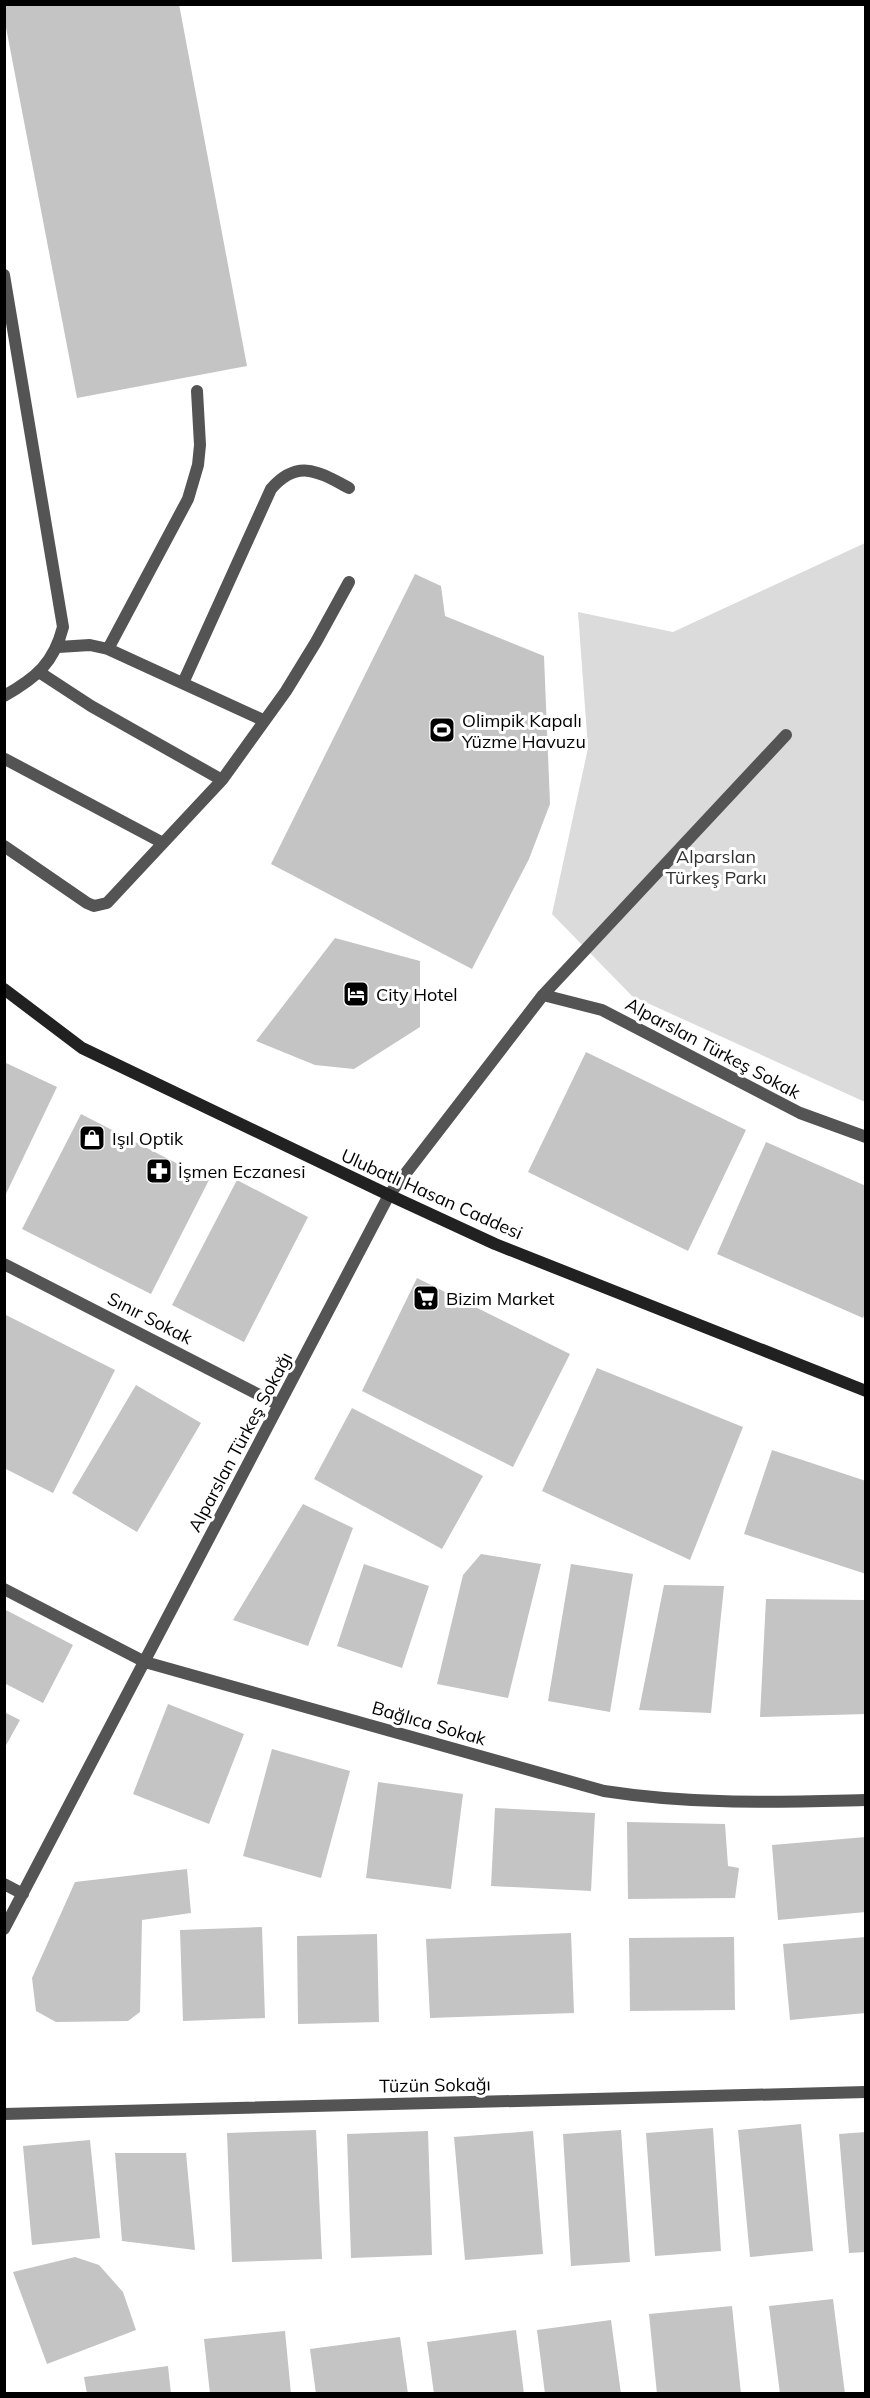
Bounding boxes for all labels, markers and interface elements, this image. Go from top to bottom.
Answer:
place label: Olimpik Kapalı Yüzme Havuzu [461,709,586,753]
sports icon: Olimpik Kapalı Yüzme Havuzu [427,715,457,745]
park label: Alparslan Türkeş Parkı [665,845,767,889]
hotel icon: City Hotel [341,979,371,1009]
place label: City Hotel [376,983,458,1006]
street label: Alparslan Türkeş Sokak [622,992,805,1104]
shop icon: Işıl Optik [77,1123,107,1153]
place label: Işıl Optik [112,1127,184,1150]
street label: Ulubatlı Hasan Caddesi [338,1144,526,1244]
pharmacy icon: İşmen Eczanesi [144,1156,174,1186]
place label: İşmen Eczanesi [178,1160,305,1183]
supermarket icon: Bizim Market [411,1283,441,1313]
street label: Sınır Sokak [104,1287,197,1350]
place label: Bizim Market [446,1287,555,1310]
street label: Alparslan Türkeş Sokağı [183,1348,297,1536]
street label: Bağlıca Sokak [369,1696,489,1750]
street label: Tüzün Sokağı [379,2073,491,2097]

